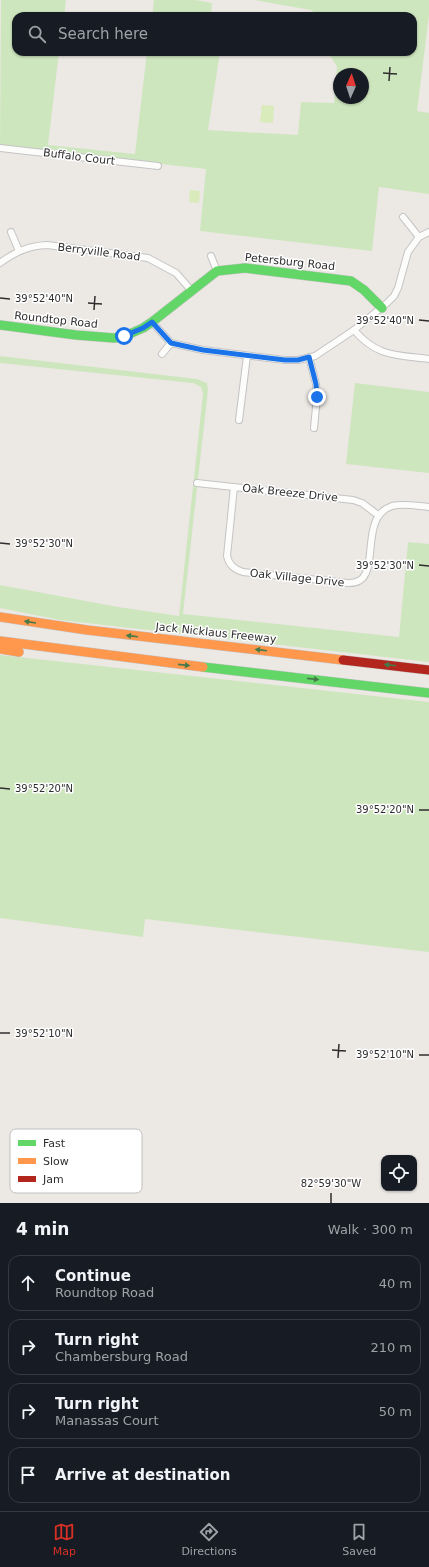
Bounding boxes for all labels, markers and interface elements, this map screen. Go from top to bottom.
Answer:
search box [12,12,417,56]
icon: search [26,23,48,45]
text: Search here [58,25,148,43]
north arrow [333,68,369,104]
street label: Buffalo Court [42,146,116,168]
street label: Berryville Road [57,240,141,264]
street label: Petersburg Road [244,251,336,273]
text: 39°52'40"N [15,293,73,304]
street label: Roundtop Road [14,309,98,331]
text: 39°52'40"N [356,315,414,326]
route start [115,327,133,345]
route end [308,388,326,406]
street label: Oak Breeze Drive [242,482,339,505]
text: 39°52'30"N [15,538,73,549]
text: 39°52'30"N [356,560,414,571]
street label: Oak Village Drive [249,567,345,589]
one-way arrow [24,619,37,625]
street label: Jack Nicklaus Freeway [154,620,277,646]
one-way arrow [126,633,138,639]
one-way arrow [255,647,267,654]
one-way arrow [178,662,190,669]
one-way arrow [384,662,396,668]
one-way arrow [307,676,319,683]
text: 39°52'20"N [15,783,73,794]
text: 39°52'20"N [356,804,414,815]
text: 39°52'10"N [15,1028,73,1039]
text: 39°52'10"N [356,1049,414,1060]
legend [10,1129,142,1193]
text: Fast [43,1137,66,1150]
text: Slow [43,1155,69,1168]
map controls [381,1155,417,1191]
button: locate [381,1155,417,1191]
text: Jam [42,1173,64,1186]
text: 82°59'30"W [301,1178,361,1189]
text: 4 min [16,1219,69,1239]
text: Walk · 300 m [328,1222,413,1237]
text: Continue [55,1267,131,1285]
icon: ahead [17,1272,39,1294]
text: 40 m [379,1276,412,1291]
text: Roundtop Road [55,1285,154,1300]
text: Turn right [55,1331,139,1349]
icon: right [17,1336,39,1358]
text: 210 m [370,1340,412,1355]
text: Chambersburg Road [55,1349,188,1364]
text: Turn right [55,1395,139,1413]
icon: right [17,1400,39,1422]
text: 50 m [379,1404,412,1419]
text: Manassas Court [55,1413,159,1428]
icon: arrive [17,1464,39,1486]
text: Arrive at destination [55,1466,230,1484]
tab: Map [53,1521,76,1558]
tab: Directions [181,1521,237,1558]
tab: Saved [342,1521,376,1558]

